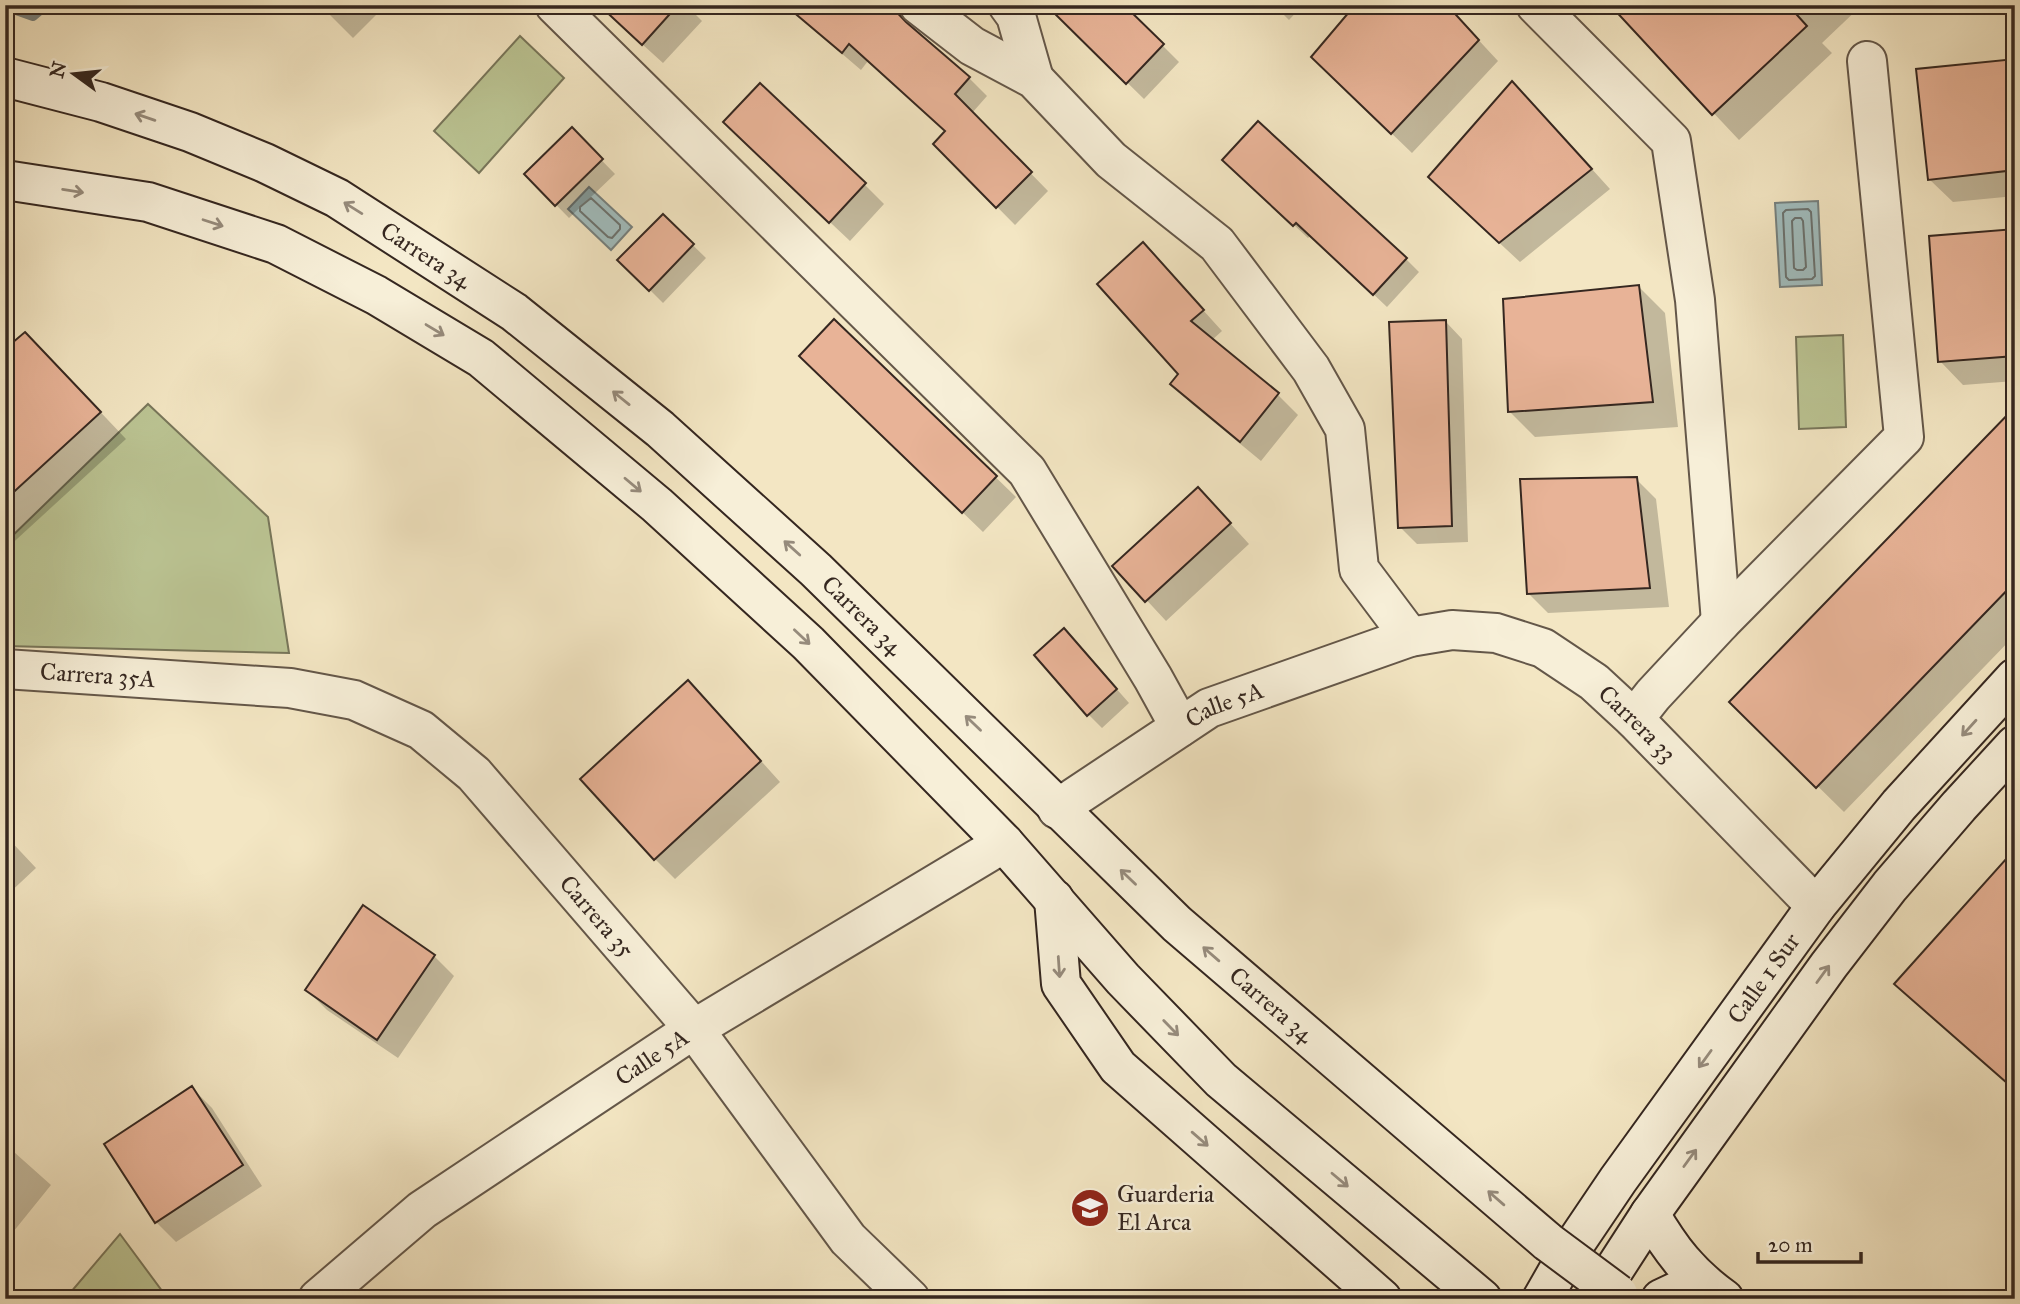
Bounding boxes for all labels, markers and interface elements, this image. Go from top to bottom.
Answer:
north arrow [38,38,108,108]
text: N [45,59,71,80]
one-way arrow [135,110,157,122]
one-way arrow [61,184,84,197]
one-way arrow [344,201,363,216]
street label: Carrera 34 [375,215,477,296]
one-way arrow [202,218,224,231]
one-way arrow [424,324,444,338]
one-way arrow [613,390,631,405]
one-way arrow [624,477,642,493]
one-way arrow [783,540,801,556]
street label: Carrera 34 [815,569,909,662]
one-way arrow [793,629,810,646]
street label: Carrera 35A [39,656,156,694]
street label: Calle 5A [1179,675,1267,735]
street label: Carrera 33 [1592,679,1683,768]
one-way arrow [965,715,982,732]
one-way arrow [1960,719,1977,736]
street label: Carrera 35 [553,869,641,964]
one-way arrow [1119,869,1136,886]
street label: Calle 1 Sur [1721,927,1807,1030]
one-way arrow [1203,946,1221,962]
one-way arrow [1053,955,1066,978]
street label: Carrera 34 [1223,960,1320,1050]
one-way arrow [1815,965,1830,984]
one-way arrow [1162,1019,1179,1036]
street label: Calle 5A [609,1022,694,1092]
one-way arrow [1698,1049,1712,1068]
one-way arrow [1191,1131,1209,1147]
one-way arrow [1682,1149,1697,1168]
one-way arrow [1330,1172,1348,1188]
place label: Guarderia El Arca [1117,1179,1215,1237]
school or university icon: Guarderia El Arca [1069,1187,1111,1229]
one-way arrow [1487,1190,1505,1206]
scale bar [1758,1220,1861,1264]
text: 20 m [1768,1232,1813,1258]

